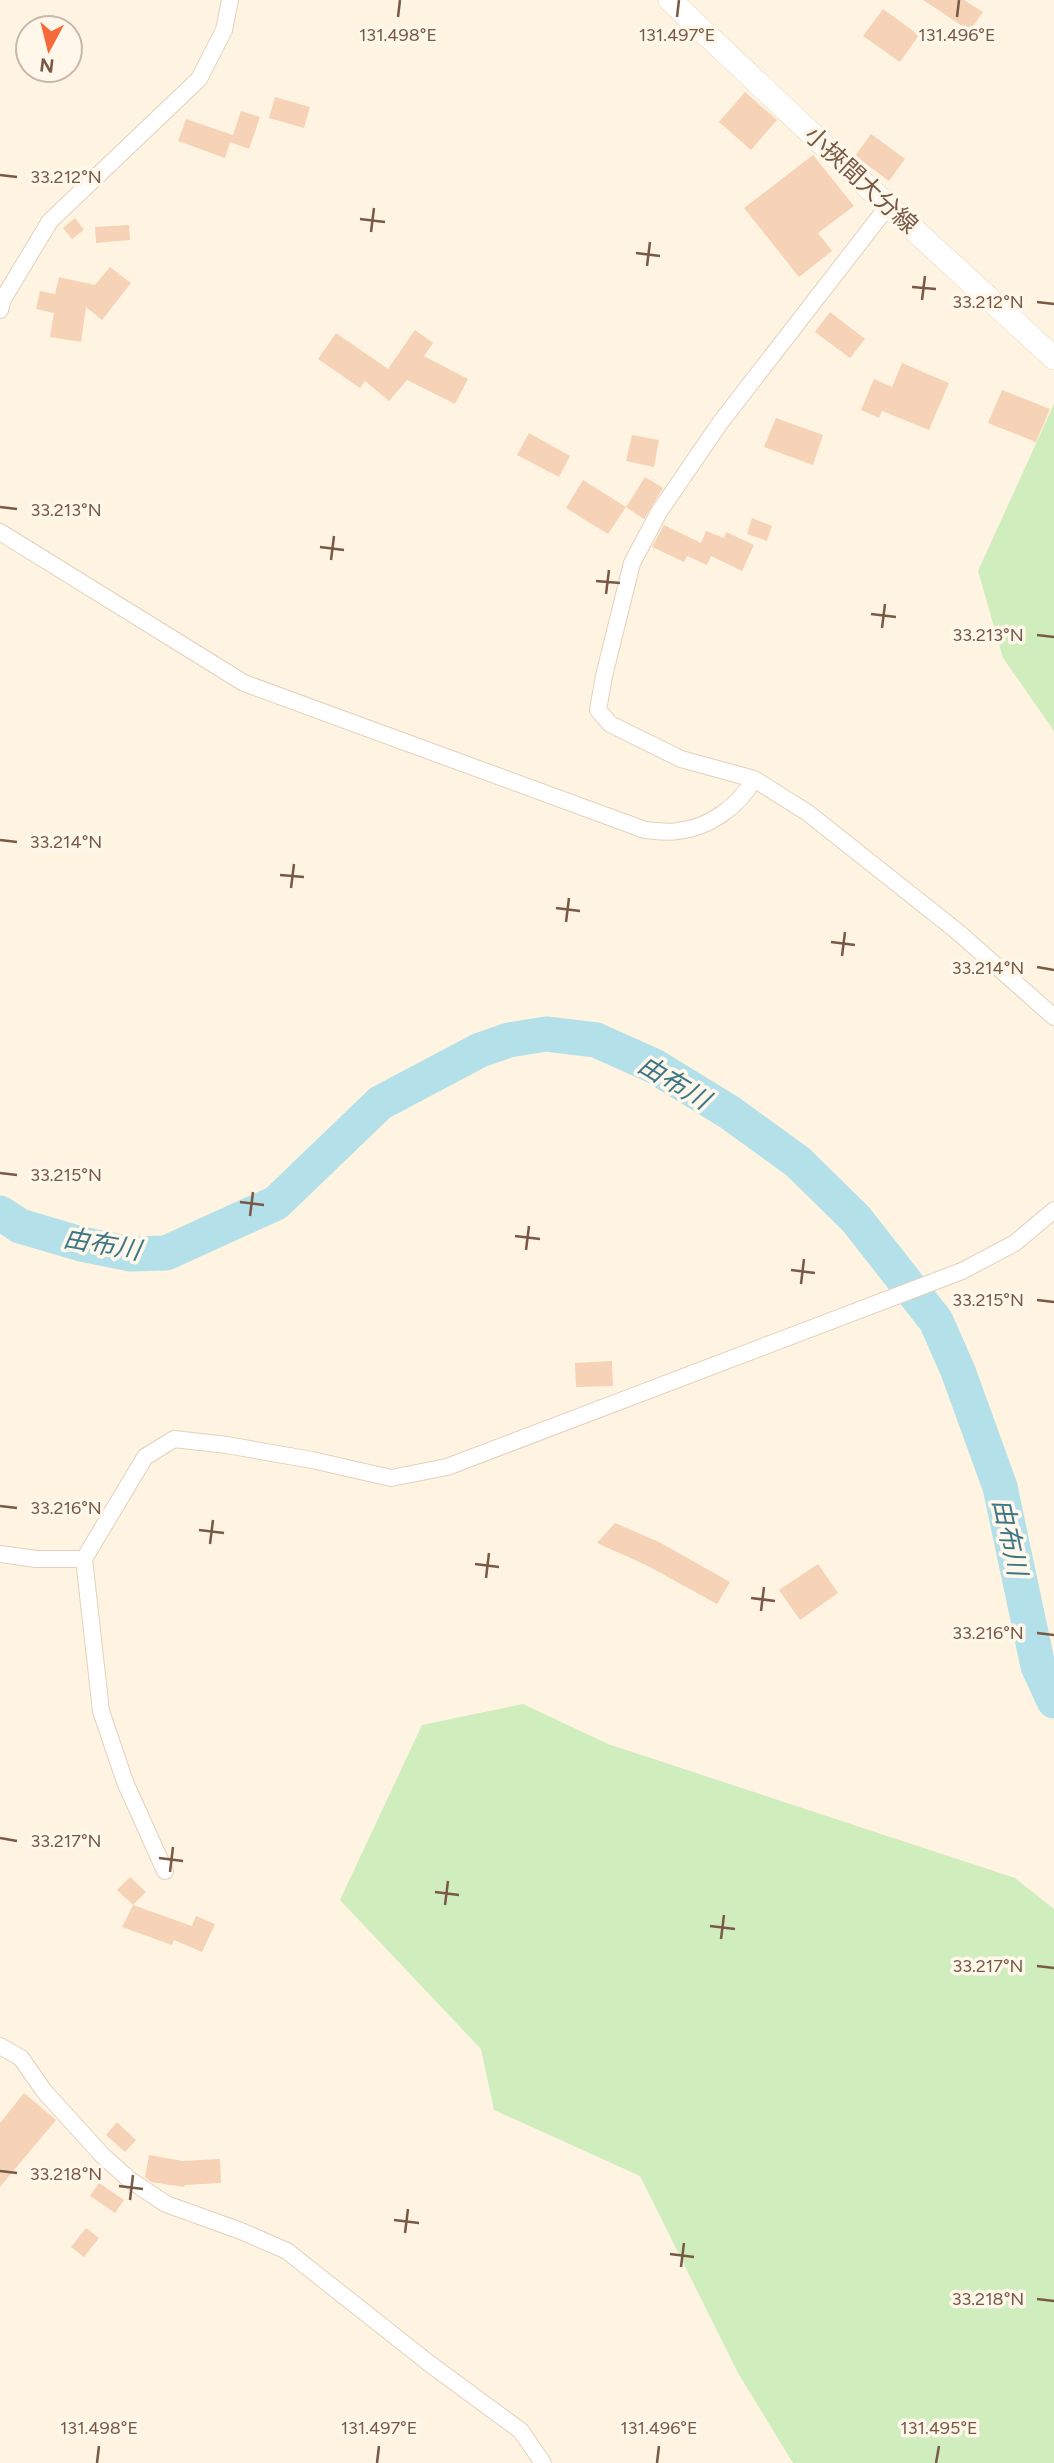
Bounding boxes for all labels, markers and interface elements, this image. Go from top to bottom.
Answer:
north arrow [14,14,84,84]
text: 131.498°E [359,24,437,46]
text: 131.497°E [639,24,715,46]
text: 131.496°E [918,24,996,46]
text: N [38,53,56,78]
street label: 小挾間大分線 [799,120,924,239]
text: 33.212°N [30,166,102,188]
text: 33.212°N [952,291,1024,313]
text: 33.213°N [30,499,102,521]
text: 33.213°N [952,624,1024,646]
text: 33.214°N [30,831,102,853]
text: 33.214°N [952,957,1024,979]
water label: 由布川 [632,1048,718,1117]
text: 33.215°N [30,1164,102,1186]
water label: 由布川 [61,1221,146,1267]
text: 33.215°N [952,1289,1024,1311]
water label: 由布川 [986,1496,1034,1581]
text: 33.216°N [30,1497,102,1519]
text: 33.216°N [952,1622,1024,1644]
text: 33.217°N [30,1830,102,1852]
text: 33.217°N [952,1955,1024,1977]
text: 33.218°N [30,2163,102,2185]
text: 33.218°N [952,2288,1024,2310]
text: 131.498°E [60,2417,138,2439]
text: 131.497°E [341,2417,417,2439]
text: 131.496°E [620,2417,698,2439]
text: 131.495°E [900,2417,978,2439]

